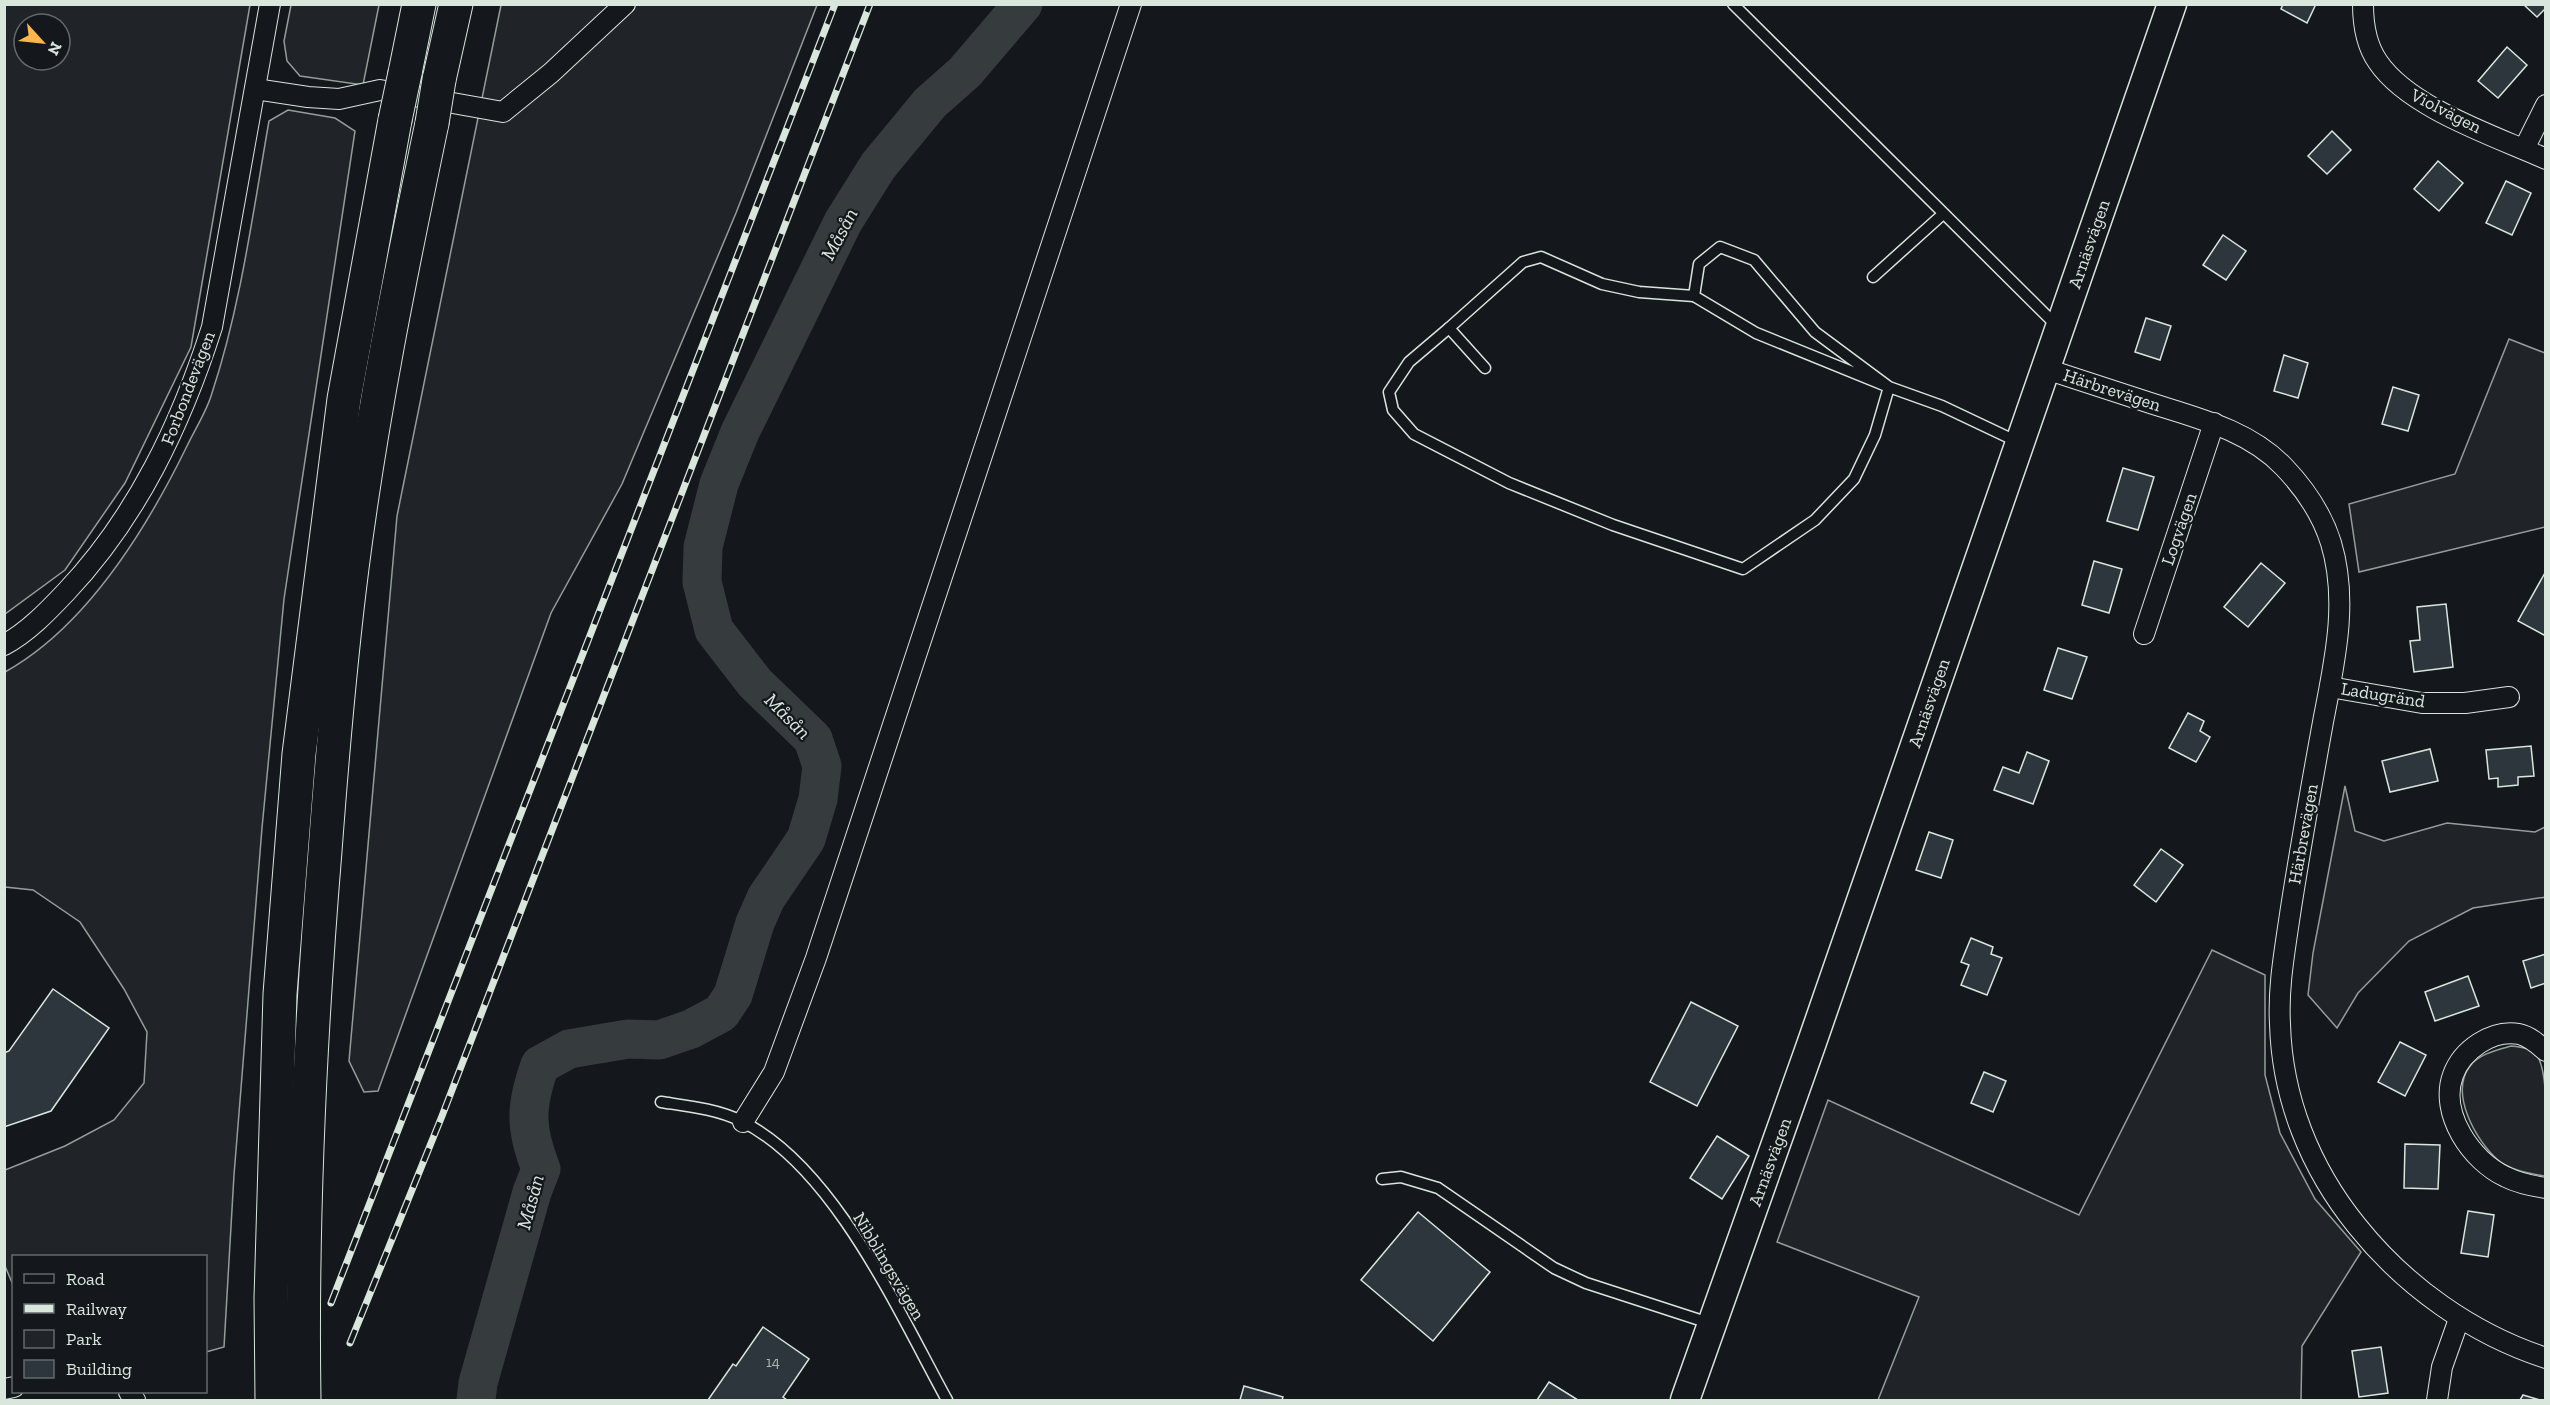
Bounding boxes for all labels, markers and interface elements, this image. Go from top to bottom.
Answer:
north arrow [12,12,72,72]
text: N [44,39,66,58]
street label: Violvägen [2406,83,2486,139]
street label: Arnäsvägen [2064,196,2115,291]
water label: Måsån [815,204,863,264]
street label: Forbondevägen [156,327,220,448]
street label: Härbrevägen [2060,364,2164,416]
street label: Logvägen [2156,489,2202,568]
street label: Arnäsvägen [1904,655,1955,750]
street label: Ladugränd [2339,678,2427,713]
water label: Måsån [760,688,816,744]
street label: Härbrevägen [2283,781,2323,886]
street label: Arnäsvägen [1744,1114,1796,1209]
water label: Måsån [511,1172,549,1232]
street label: Nibblingsvägen [848,1208,930,1324]
legend [12,1255,207,1393]
text: Road [66,1268,105,1290]
text: Railway [66,1298,128,1320]
text: Park [66,1328,102,1350]
house number: 14 [766,1353,780,1371]
text: Building [66,1358,132,1380]

